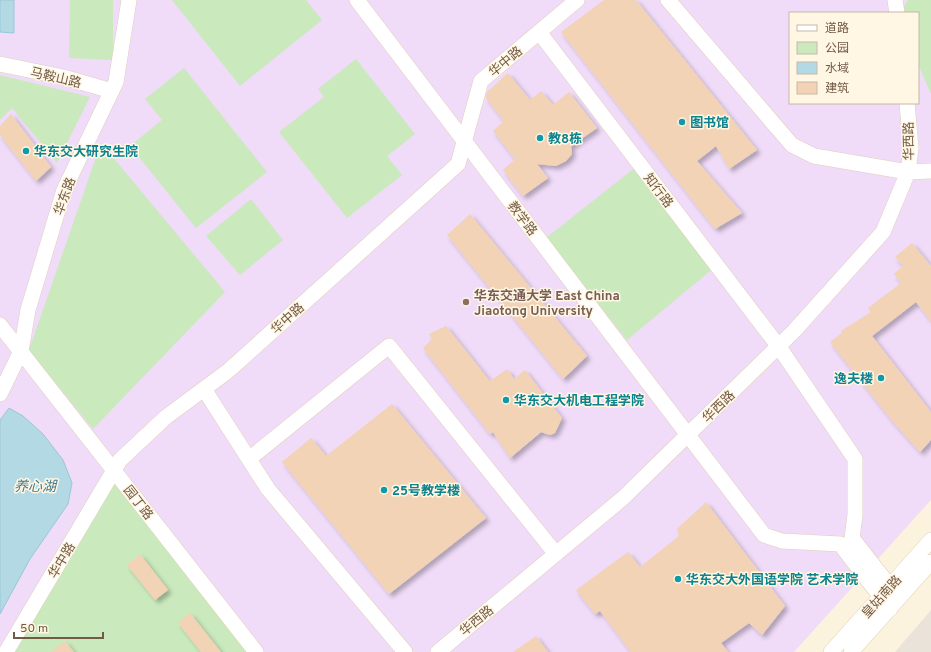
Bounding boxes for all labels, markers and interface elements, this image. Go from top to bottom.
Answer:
legend [789,12,919,104]
text: 道路 [825,21,849,37]
text: 公园 [825,41,849,57]
street label: 华中路 [486,43,526,81]
text: 水域 [825,61,849,77]
street label: 马鞍山路 [28,64,83,93]
text: 建筑 [825,81,849,97]
place label: 图书馆 [690,115,729,132]
marker: 图书馆 [677,117,687,127]
street label: 华西路 [901,121,918,161]
place label: 教8栋 [548,131,582,148]
marker: 教8栋 [535,133,545,143]
place label: 华东交大研究生院 [34,144,138,161]
marker: 华东交大研究生院 [21,146,31,156]
street label: 知行路 [639,171,676,212]
street label: 华东路 [51,175,80,218]
street label: 教学路 [503,198,540,240]
place label: 华东交通大学 East China Jiaotong University [474,288,620,320]
marker: 华东交通大学 East China Jiaotong University [461,297,471,307]
street label: 华中路 [268,300,308,338]
place label: 逸夫楼 [834,371,873,388]
marker: 逸夫楼 [876,373,886,383]
street label: 华西路 [699,387,739,427]
place label: 华东交大机电工程学院 [514,393,644,410]
marker: 华东交大机电工程学院 [501,395,511,405]
water label: 养心湖 [14,479,58,496]
street label: 园丁路 [119,483,156,524]
place label: 25号教学楼 [392,483,460,500]
marker: 25号教学楼 [379,485,389,495]
street label: 华中路 [45,540,80,582]
place label: 华东交大外国语学院 艺术学院 [686,572,858,589]
street label: 皇姑南路 [859,573,906,622]
marker: 华东交大外国语学院 艺术学院 [673,574,683,584]
street label: 华西路 [456,602,497,640]
scale bar [14,614,103,640]
text: 50 m [20,621,48,637]

